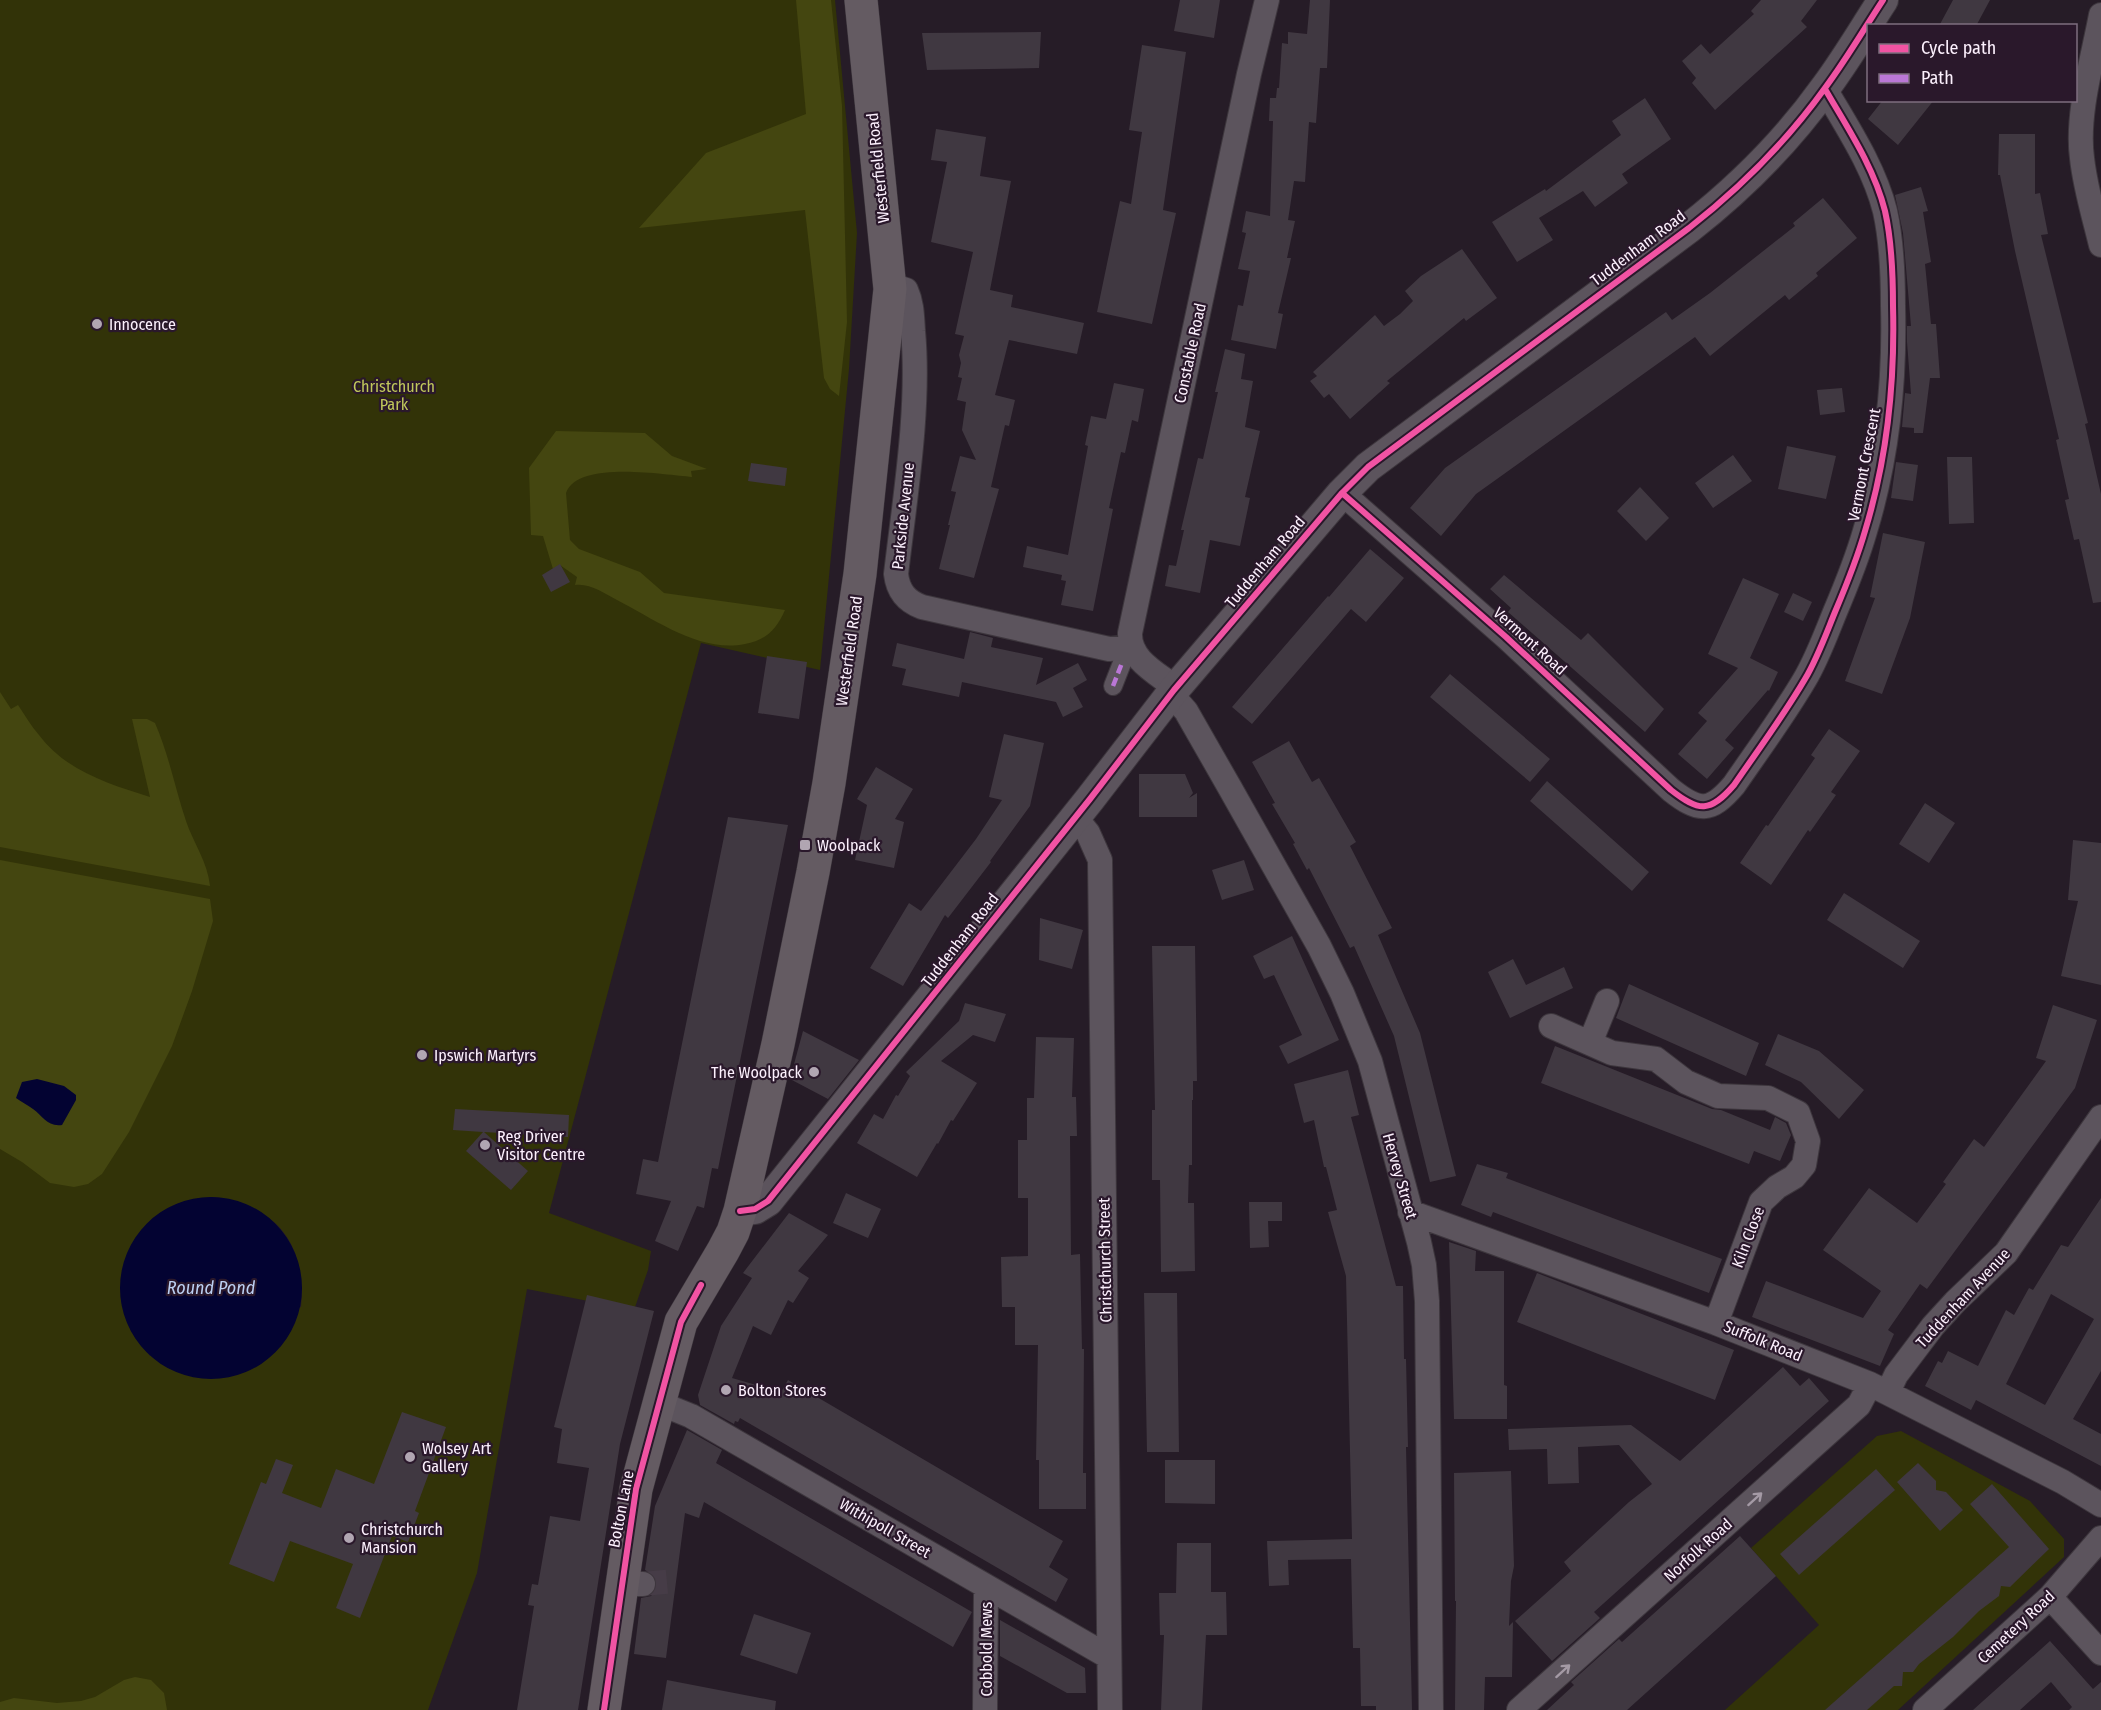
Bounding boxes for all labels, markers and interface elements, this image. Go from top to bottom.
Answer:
legend [1867,24,2077,102]
text: Cycle path [1921,37,1996,59]
text: Path [1921,67,1954,89]
street label: Westerfield Road [863,112,893,224]
street label: Tuddenham Road [1587,206,1689,290]
street label: Constable Road [1170,301,1210,405]
place label: Innocence [109,315,176,334]
marker: Innocence [90,317,104,331]
park label: Christchurch Park [353,377,435,414]
street label: Vermont Crescent [1844,406,1884,523]
street label: Parkside Avenue [888,461,918,570]
street label: Tuddenham Road [1221,512,1309,612]
street label: Westerfield Road [832,595,866,707]
street label: Vermont Road [1489,603,1571,679]
place label: Woolpack [817,836,881,855]
marker: Woolpack [798,838,812,852]
street label: Tuddenham Road [917,889,1003,991]
place label: Ipswich Martyrs [434,1046,536,1065]
marker: Ipswich Martyrs [415,1048,429,1062]
place label: The Woolpack [711,1063,803,1082]
marker: The Woolpack [807,1065,821,1079]
place label: Reg Driver Visitor Centre [497,1127,585,1164]
street label: Hervey Street [1379,1131,1422,1222]
marker: Reg Driver Visitor Centre [478,1138,492,1152]
street label: Christchurch Street [1094,1197,1116,1323]
street label: Kiln Close [1728,1204,1768,1270]
street label: Tuddenham Avenue [1912,1244,2014,1352]
water label: Round Pond [167,1277,256,1299]
street label: Suffolk Road [1721,1317,1805,1365]
place label: Bolton Stores [738,1381,826,1400]
marker: Bolton Stores [719,1383,733,1397]
place label: Wolsey Art Gallery [422,1439,492,1476]
marker: Wolsey Art Gallery [403,1450,417,1464]
street label: Bolton Lane [604,1469,638,1549]
one-way arrow [1747,1492,1762,1506]
street label: Withipoll Street [836,1494,935,1562]
street label: Norfolk Road [1660,1514,1736,1586]
place label: Christchurch Mansion [361,1520,443,1557]
marker: Christchurch Mansion [342,1531,356,1545]
street label: Cemetery Road [1974,1586,2058,1668]
street label: Cobbold Mews [977,1601,996,1696]
one-way arrow [1555,1664,1570,1678]

